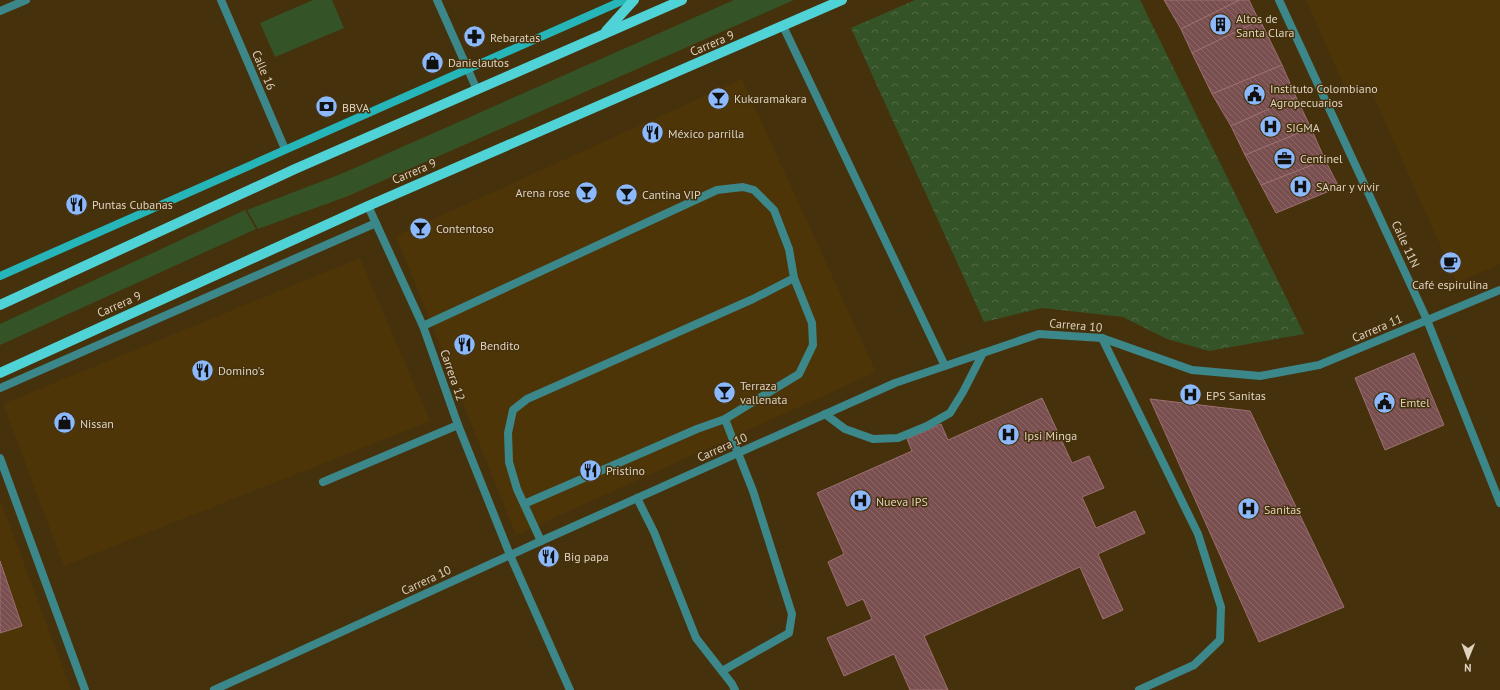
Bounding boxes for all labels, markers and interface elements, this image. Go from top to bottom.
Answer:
place label: Altos de Santa Clara [1236,11,1295,40]
building icon: Altos de Santa Clara [1207,12,1233,38]
pharmacy icon: Rebaratas [462,24,488,50]
street label: Carrera 9 [688,27,736,59]
place label: Rebaratas [490,30,540,45]
street label: Calle 16 [249,48,279,92]
shop icon: Danielautos [419,49,445,75]
place label: Danielautos [448,55,509,70]
place label: Instituto Colombiano Agropecuarios [1270,81,1378,110]
public building icon: Instituto Colombiano Agropecuarios [1242,82,1268,108]
bar icon: Kukaramakara [706,85,732,111]
place label: Kukaramakara [734,91,807,106]
bank icon: BBVA [314,94,340,120]
place label: BBVA [342,100,369,115]
hospital icon: SIGMA [1258,114,1284,140]
restaurant icon: México parrilla [640,120,666,146]
place label: SIGMA [1286,120,1320,135]
place label: México parrilla [668,126,744,141]
office icon: Centinel [1272,145,1298,171]
place label: Centinel [1300,151,1343,166]
street label: Carrera 9 [390,155,438,187]
hospital icon: SAnar y vivir [1287,173,1313,199]
bar icon: Arena rose [573,179,599,205]
place label: SAnar y vivir [1316,179,1379,194]
bar icon: Cantina VIP [614,181,640,207]
place label: Arena rose [515,185,570,200]
place label: Cantina VIP [642,187,701,202]
restaurant icon: Puntas Cubanas [64,191,90,217]
place label: Puntas Cubanas [92,197,173,212]
bar icon: Contentoso [407,215,433,241]
street label: Calle 11N [1389,218,1423,270]
place label: Contentoso [436,221,494,236]
cafe icon: Café espirulina [1437,250,1463,276]
place label: Café espirulina [1412,277,1488,292]
street label: Carrera 9 [95,288,143,320]
street label: Carrera 11 [1350,311,1404,345]
street label: Carrera 10 [1049,315,1104,335]
restaurant icon: Bendito [452,332,478,358]
place label: Bendito [480,338,520,353]
street label: Carrera 12 [437,347,469,403]
restaurant icon: Domino's [189,357,215,383]
place label: Domino's [218,363,265,378]
place label: Terraza vallenata [740,378,787,407]
bar icon: Terraza vallenata [712,379,738,405]
hospital icon: EPS Sanitas [1177,382,1203,408]
place label: EPS Sanitas [1206,388,1266,403]
public building icon: Emtel [1371,389,1397,415]
place label: Emtel [1400,395,1430,410]
shop icon: Nissan [52,410,78,436]
place label: Nissan [80,416,114,431]
hospital icon: Ipsi Minga [996,422,1022,448]
place label: Ipsi Minga [1024,428,1077,443]
street label: Carrera 10 [695,429,750,465]
restaurant icon: Pristino [577,457,603,483]
place label: Pristino [606,463,645,478]
hospital icon: Nueva IPS [847,488,873,514]
place label: Nueva IPS [876,494,928,509]
hospital icon: Sanitas [1235,496,1261,522]
place label: Sanitas [1264,502,1301,517]
restaurant icon: Big papa [536,543,562,569]
place label: Big papa [564,549,609,564]
street label: Carrera 10 [399,562,454,598]
north arrow [1448,638,1488,678]
text: N [1464,661,1472,675]

